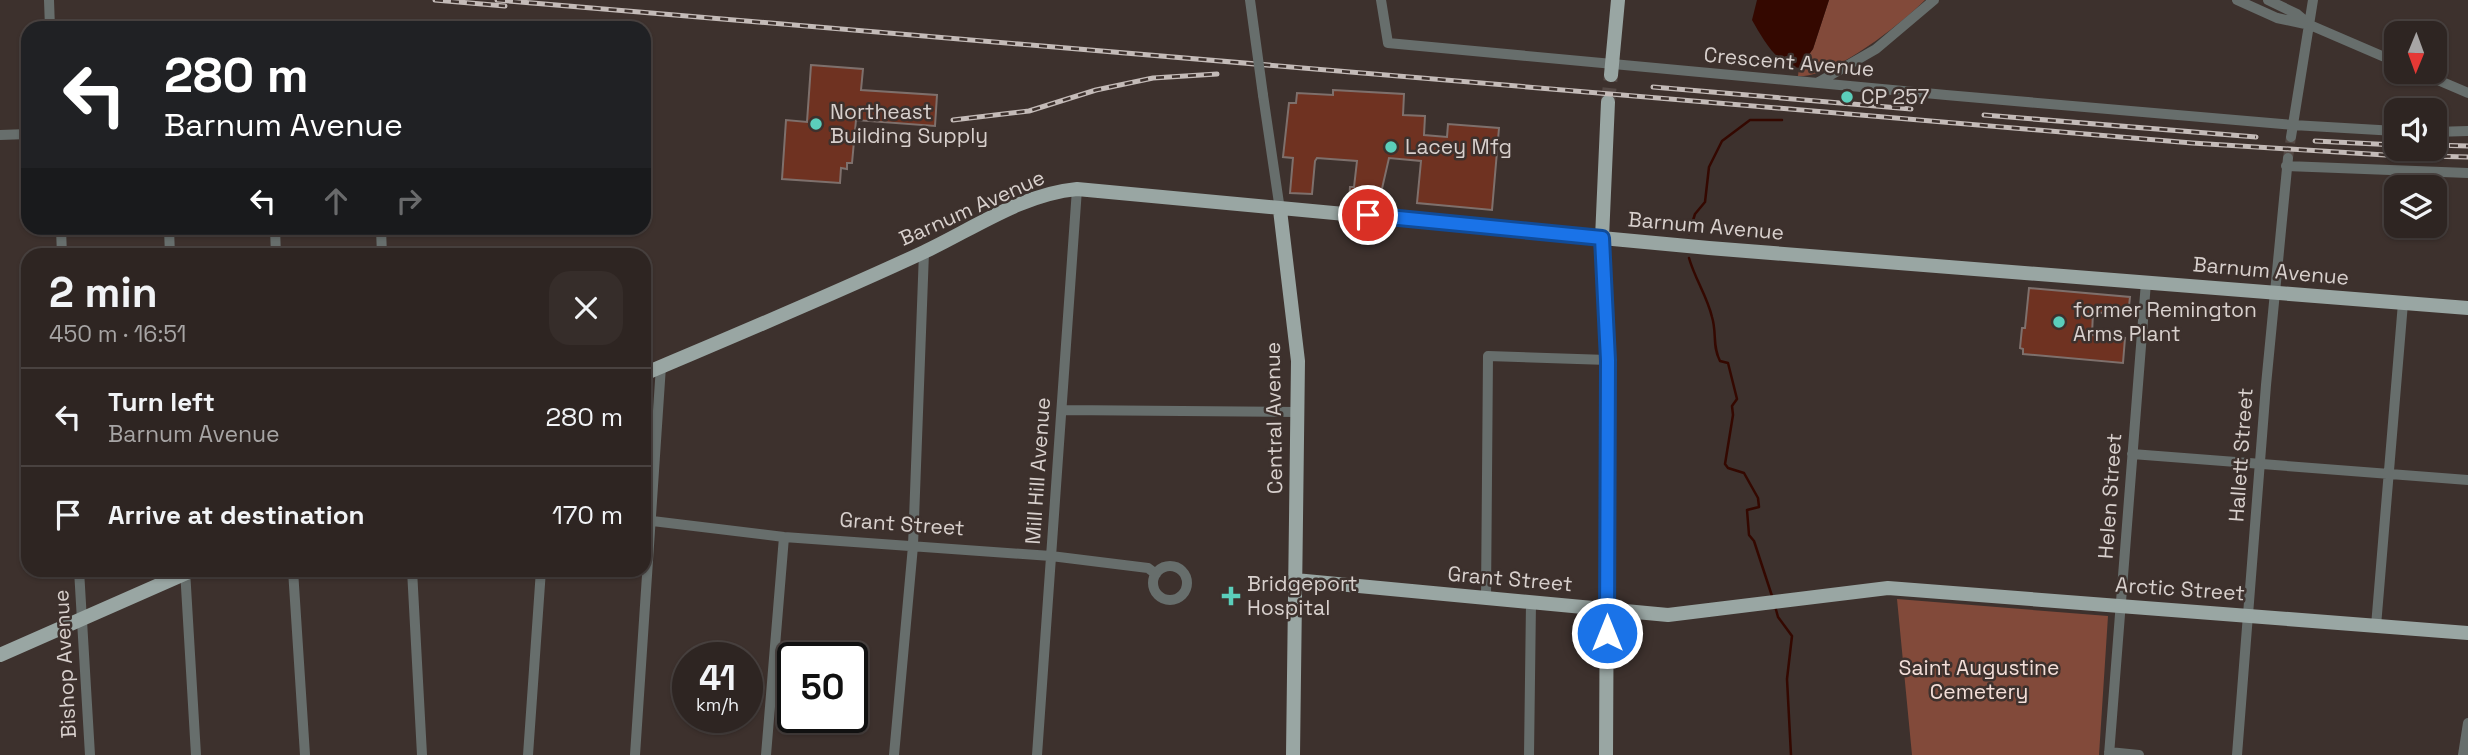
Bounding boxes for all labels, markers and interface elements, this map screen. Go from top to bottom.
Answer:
north arrow [2384,21,2446,84]
map controls [2384,21,2447,238]
street label: Crescent Avenue [1703,41,1875,82]
text: 280 m [164,44,309,106]
icon: left [49,49,140,140]
place label: CP 257 [1861,83,1929,110]
marker: CP 257 [1839,89,1855,105]
place label: Northeast Building Supply [830,98,988,149]
button: sound [2384,98,2447,161]
text: Barnum Avenue [164,105,403,145]
marker: Northeast Building Supply [808,116,824,132]
place label: Lacey Mfg [1405,133,1512,160]
marker: Lacey Mfg [1383,139,1399,155]
street label: Barnum Avenue [895,163,1049,252]
button: layers [2384,175,2447,238]
icon: left [244,182,282,220]
icon: ahead [317,182,355,220]
icon: right [390,182,428,220]
pin [1338,185,1398,245]
icon: arrive [1349,196,1387,234]
street label: Barnum Avenue [1627,205,1785,246]
street label: Barnum Avenue [2192,250,2350,291]
text: 2 min [49,266,158,319]
button: close [549,271,623,345]
place label: former Remington Arms Plant [2073,296,2257,347]
marker: former Remington Arms Plant [2051,314,2067,330]
text: 450 m · 16:51 [49,319,186,349]
street label: Central Avenue [1259,342,1288,494]
text: Turn left [108,385,215,419]
street label: Hallett Street [2222,387,2259,523]
street label: Mill Hill Avenue [1019,396,1056,545]
icon: left [49,398,87,436]
text: 280 m [545,400,623,434]
text: Barnum Avenue [108,419,280,449]
street label: Helen Street [2092,432,2127,560]
icon: arrive [49,496,87,534]
text: Arrive at destination [108,498,365,532]
text: 170 m [552,498,623,532]
street label: Grant Street [839,506,965,541]
street label: Grant Street [1446,560,1574,597]
place label: Bridgeport Hospital [1247,570,1357,621]
street label: Arctic Street [2114,571,2246,606]
marker: Bridgeport Hospital [1221,586,1241,606]
street label: Bishop Avenue [47,589,82,739]
position arrow [1570,596,1644,670]
speed limit sign: 50 [777,642,868,733]
park label: Saint Augustine Cemetery [1899,654,2059,705]
text: 41 [699,656,736,700]
text: km/h [696,693,739,716]

